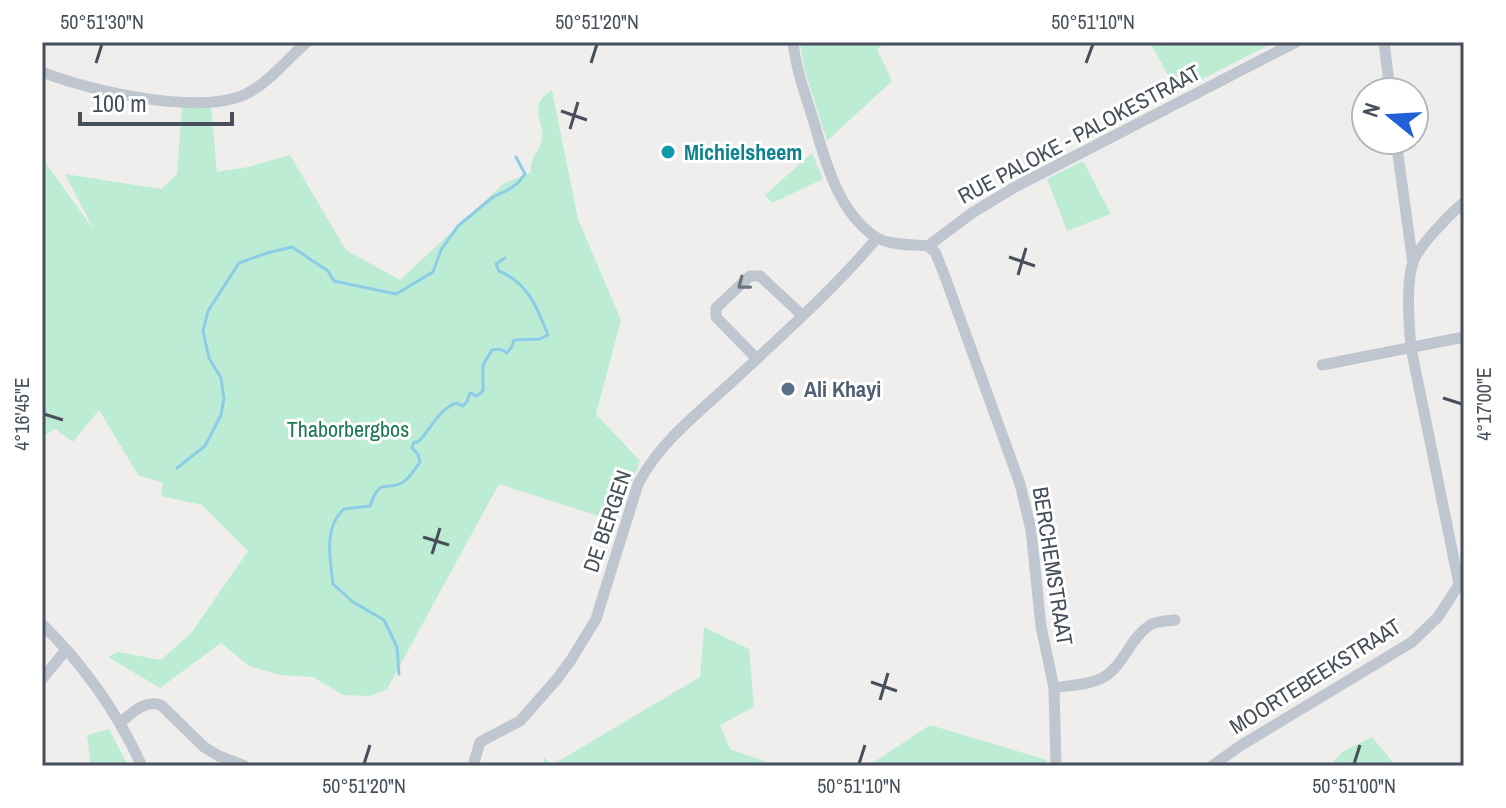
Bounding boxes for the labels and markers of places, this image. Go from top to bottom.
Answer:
place label: Michielsheem [684,137,802,167]
marker: Michielsheem [659,143,677,161]
place label: Ali Khayi [804,374,881,404]
marker: Ali Khayi [779,380,797,398]

